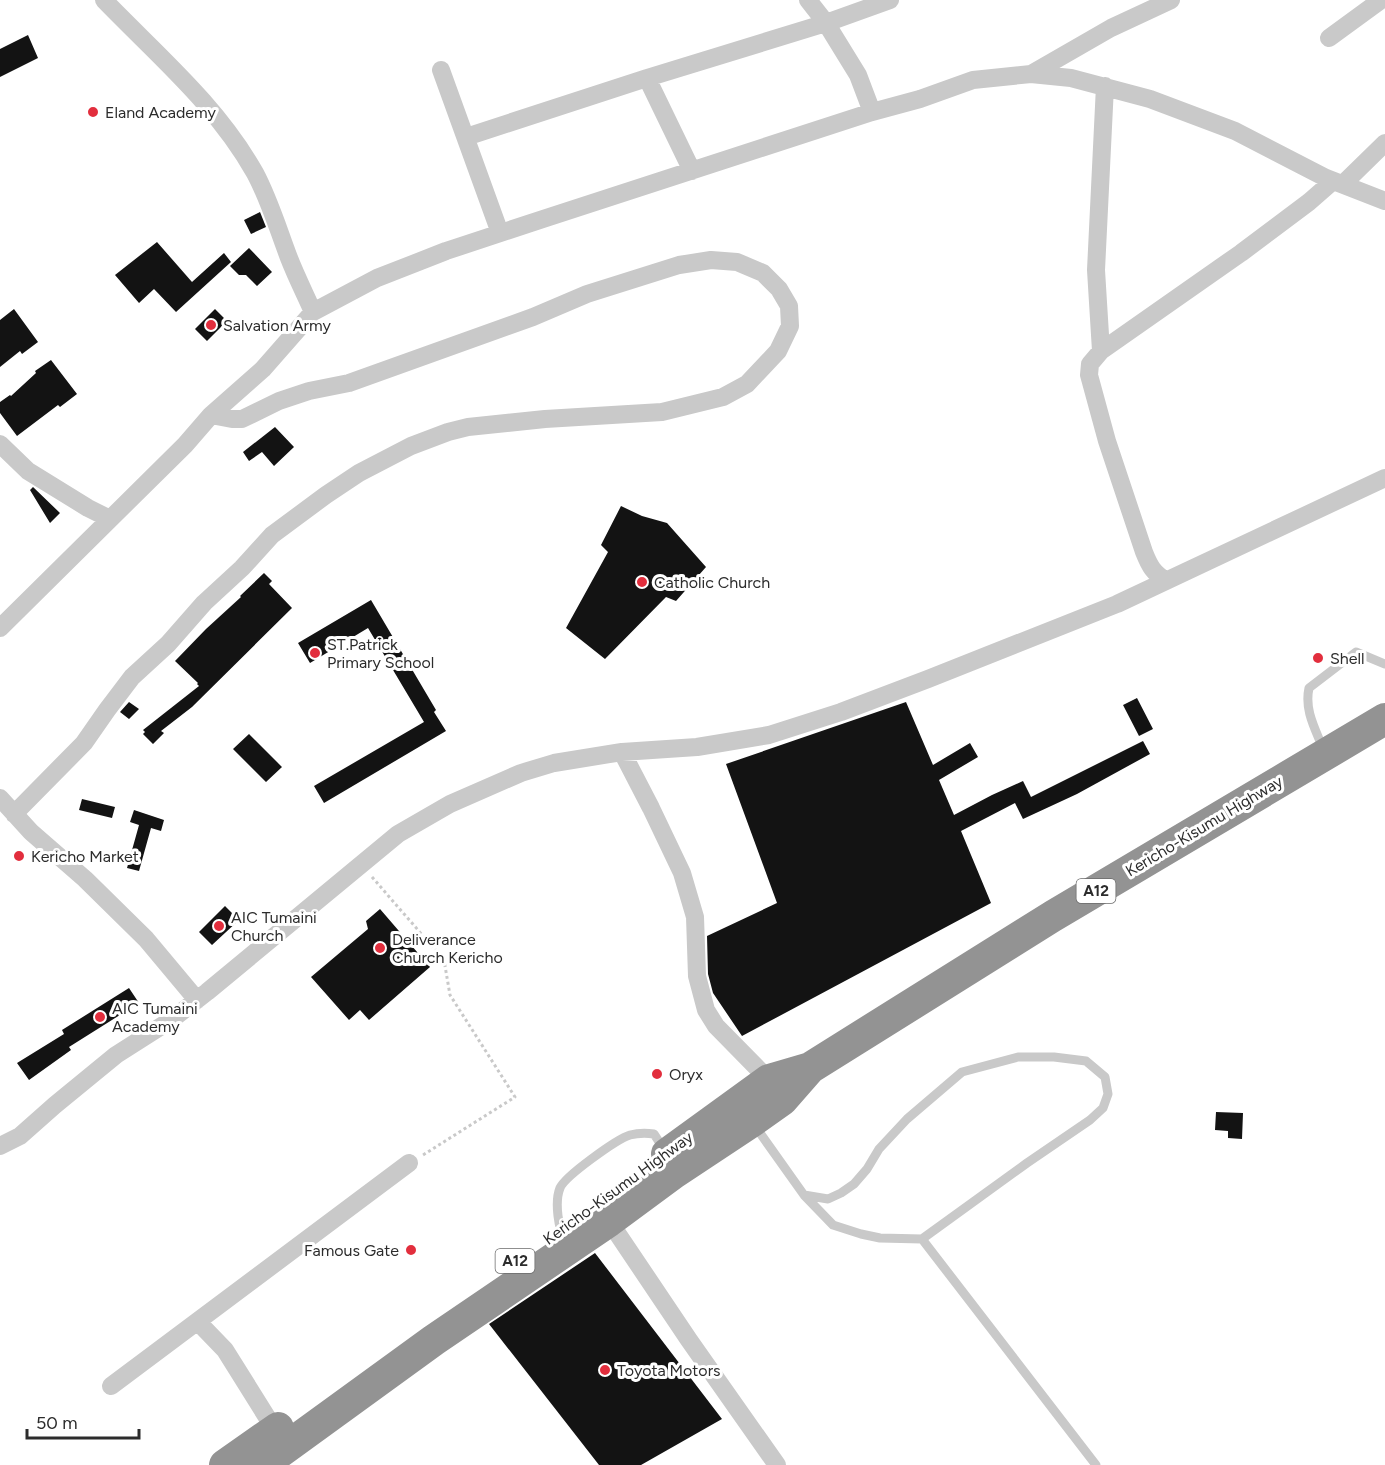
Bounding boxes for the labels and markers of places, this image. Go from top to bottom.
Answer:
place label: Eland Academy [105,103,217,122]
marker: Eland Academy [86,105,100,119]
place label: Salvation Army [223,316,331,335]
marker: Salvation Army [204,318,218,332]
place label: Catholic Church [654,573,770,592]
marker: Catholic Church [635,575,649,589]
place label: ST.Patrick Primary School [327,635,434,672]
marker: ST.Patrick Primary School [308,646,322,660]
place label: Shell [1330,649,1365,668]
marker: Shell [1311,651,1325,665]
place label: Kericho Market [31,847,139,866]
marker: Kericho Market [12,849,26,863]
place label: AIC Tumaini Church [231,908,317,945]
marker: AIC Tumaini Church [212,919,226,933]
place label: Deliverance Church Kericho [392,930,503,967]
marker: Deliverance Church Kericho [373,941,387,955]
place label: AIC Tumaini Academy [112,999,198,1036]
marker: AIC Tumaini Academy [93,1010,107,1024]
place label: Oryx [669,1065,703,1084]
marker: Oryx [650,1067,664,1081]
place label: Famous Gate [304,1241,399,1260]
marker: Famous Gate [404,1243,418,1257]
place label: Toyota Motors [617,1361,721,1380]
marker: Toyota Motors [598,1363,612,1377]

